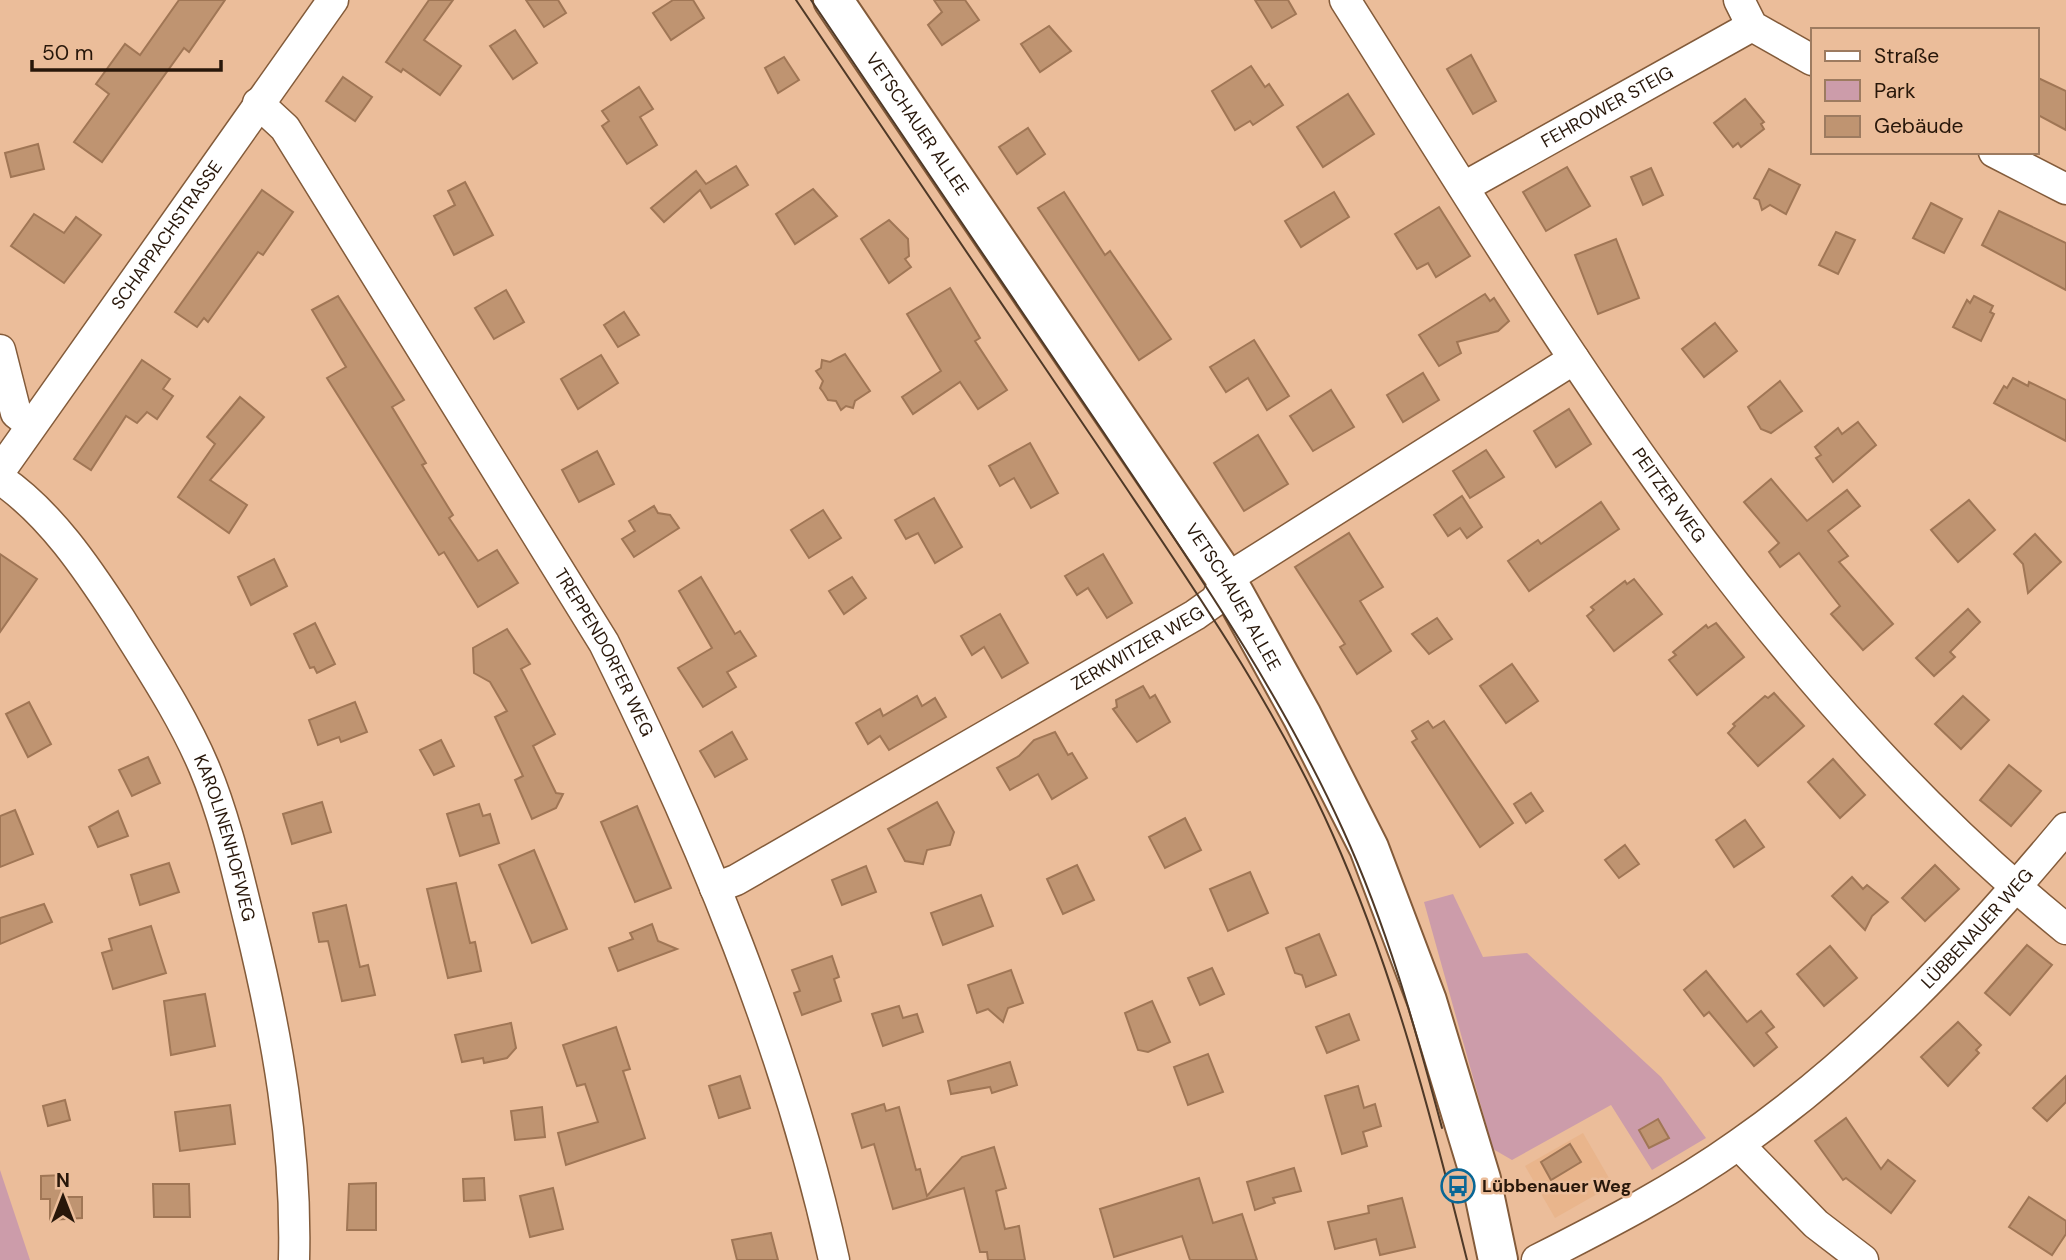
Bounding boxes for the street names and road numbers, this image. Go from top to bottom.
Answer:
street label: VETSCHAUER ALLEE [860,48,974,200]
street label: FEHROWER STEIG [1537,60,1677,153]
street label: SCHAPPACHSTRASSE [106,156,228,314]
street label: PEITZER WEG [1627,443,1711,548]
street label: VETSCHAUER ALLEE [1180,519,1287,675]
street label: TREPPENDORFER WEG [549,564,659,740]
street label: ZERKWITZER WEG [1067,600,1209,696]
street label: KAROLINENHOFWEG [188,751,261,924]
street label: LÜBBENAUER WEG [1916,863,2038,994]

